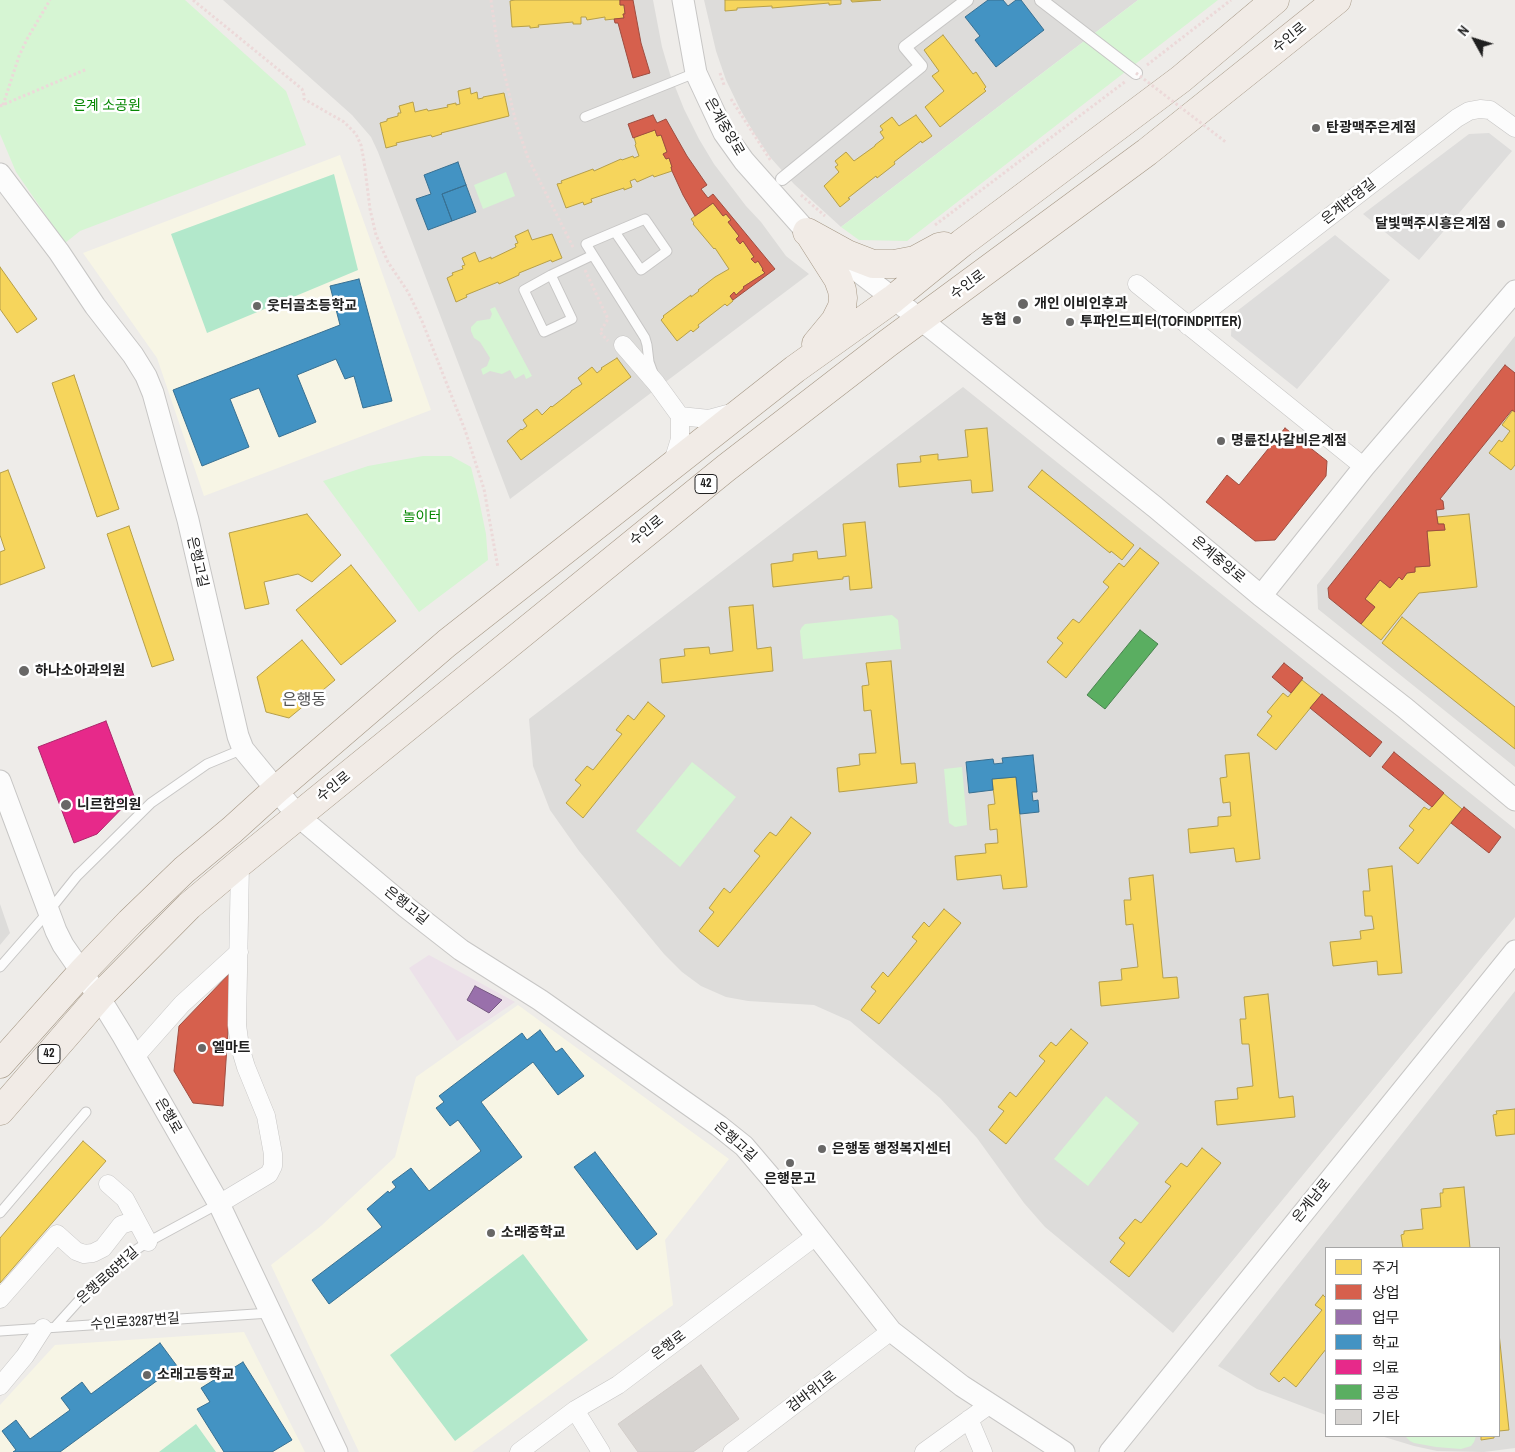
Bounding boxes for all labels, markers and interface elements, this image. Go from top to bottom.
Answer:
north arrow [1450,15,1500,65]
street label: 수인로 [1270,19,1310,57]
text: N [1454,22,1473,39]
street label: 은계중앙로 [701,95,747,159]
park label: 은계 소공원 [73,98,141,114]
place label: 탄광맥주은계점 [1326,120,1416,136]
marker: 탄광맥주은계점 [1310,122,1322,134]
street label: 은계번영길 [1318,176,1380,228]
place label: 달빛맥주시흥은계점 [1375,216,1491,232]
marker: 달빛맥주시흥은계점 [1495,218,1507,230]
street label: 수인로 [947,267,989,303]
place label: 개인 이비인후과 [1034,296,1127,312]
marker: 개인 이비인후과 [1016,297,1030,311]
place label: 웃터골초등학교 [267,298,357,314]
marker: 웃터골초등학교 [251,300,263,312]
place label: 농협 [981,312,1007,328]
marker: 농협 [1011,314,1023,326]
place label: 투파인드피터(TOFINDPITER) [1080,314,1241,330]
marker: 투파인드피터(TOFINDPITER) [1064,316,1076,328]
place label: 명륜진사갈비은계점 [1231,433,1347,449]
marker: 명륜진사갈비은계점 [1215,435,1227,447]
road number: 42 [695,474,717,494]
park label: 놀이터 [403,509,441,525]
street label: 수인로 [627,512,667,550]
street label: 은계중앙로 [1188,533,1248,587]
street label: 은행고길 [183,535,211,589]
place label: 하나소아과의원 [35,663,125,679]
marker: 하나소아과의원 [17,664,31,678]
district label: 은행동 [282,691,326,711]
street label: 수인로 [314,768,354,806]
place label: 니르한의원 [77,797,141,813]
marker: 니르한의원 [59,798,73,812]
street label: 은행고길 [381,883,431,929]
place label: 엘마트 [212,1040,251,1056]
marker: 엘마트 [196,1042,208,1054]
road number: 42 [38,1044,60,1064]
street label: 은행로 [151,1095,185,1137]
street label: 은행고길 [710,1119,760,1165]
place label: 은행동 행정복지센터 [832,1141,951,1157]
marker: 은행동 행정복지센터 [816,1143,828,1155]
marker: 은행문고 [784,1157,796,1169]
place label: 은행문고 [764,1171,816,1187]
street label: 은계남로 [1289,1176,1335,1226]
place label: 소래중학교 [501,1225,565,1241]
marker: 소래중학교 [485,1227,497,1239]
street label: 은행로65번길 [74,1244,142,1308]
legend [1325,1247,1500,1437]
text: 주거 [1372,1257,1400,1278]
text: 상업 [1372,1282,1400,1303]
text: 업무 [1372,1307,1400,1328]
street label: 수인로3287번길 [90,1310,180,1334]
street label: 은행로 [649,1328,689,1364]
text: 학교 [1372,1332,1400,1353]
text: 의료 [1372,1357,1400,1378]
place label: 소래고등학교 [157,1367,234,1383]
street label: 검바위1로 [784,1368,840,1416]
marker: 소래고등학교 [141,1369,153,1381]
text: 공공 [1372,1382,1400,1403]
text: 기타 [1372,1407,1400,1428]

